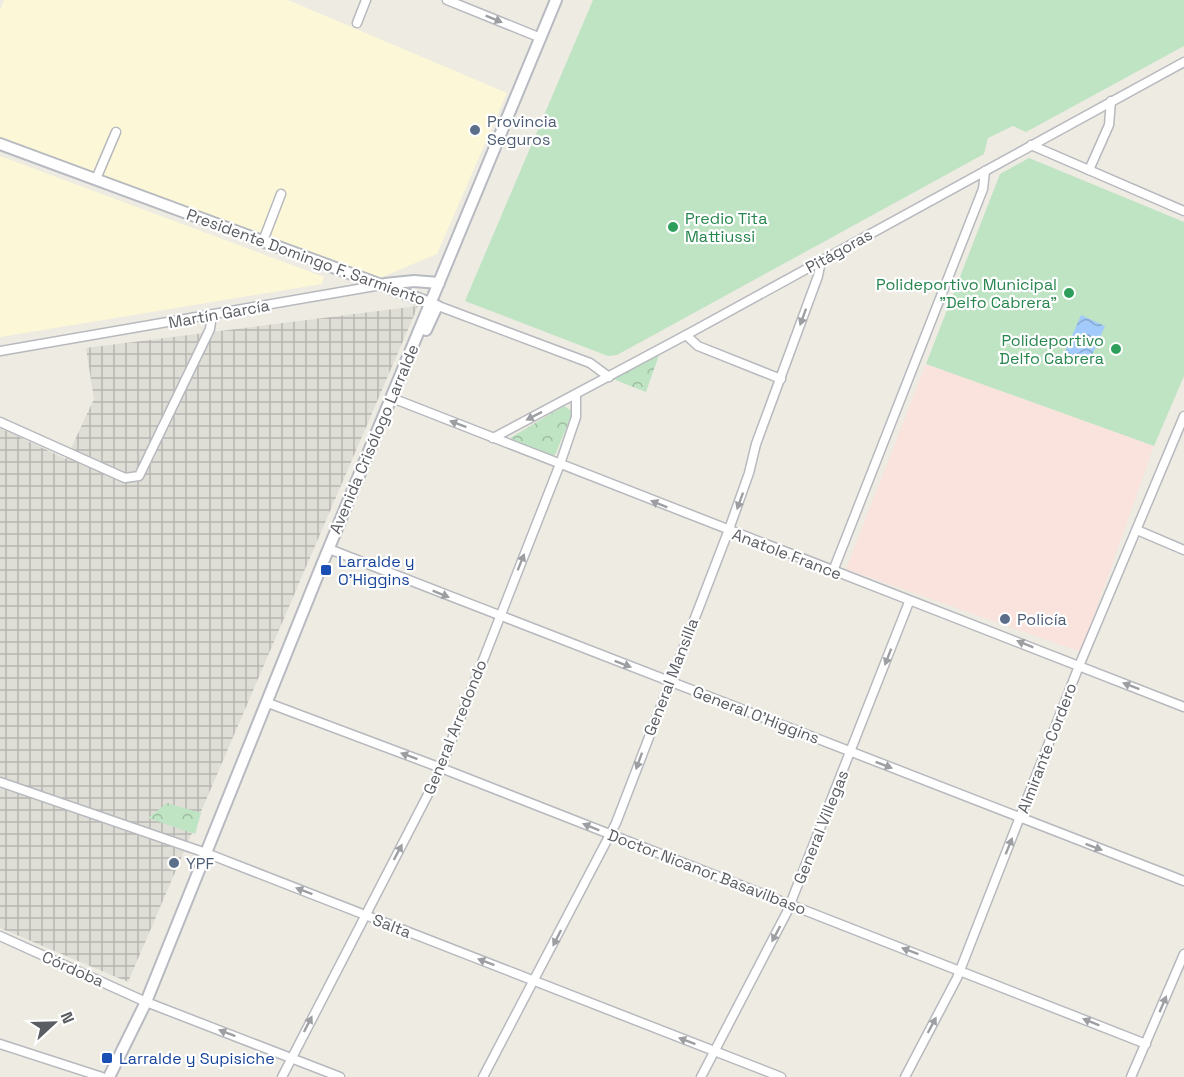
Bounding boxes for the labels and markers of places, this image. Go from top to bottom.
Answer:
place label: Provincia Seguros [487,111,557,150]
marker: Provincia Seguros [468,123,482,137]
place label: Predio Tita Mattiussi [685,208,767,247]
marker: Predio Tita Mattiussi [666,220,680,234]
place label: Polideportivo Municipal "Delfo Cabrera" [876,274,1057,313]
marker: Polideportivo Municipal "Delfo Cabrera" [1062,286,1076,300]
place label: Polideportivo Delfo Cabrera [999,330,1104,369]
marker: Polideportivo Delfo Cabrera [1109,342,1123,356]
place label: Larralde y O'Higgins [338,551,415,590]
marker: Larralde y O'Higgins [319,563,333,577]
place label: Policía [1017,609,1067,630]
marker: Policía [998,612,1012,626]
place label: YPF [186,853,214,874]
marker: YPF [167,856,181,870]
place label: Larralde y Supisiche [119,1048,275,1069]
marker: Larralde y Supisiche [100,1051,114,1065]

